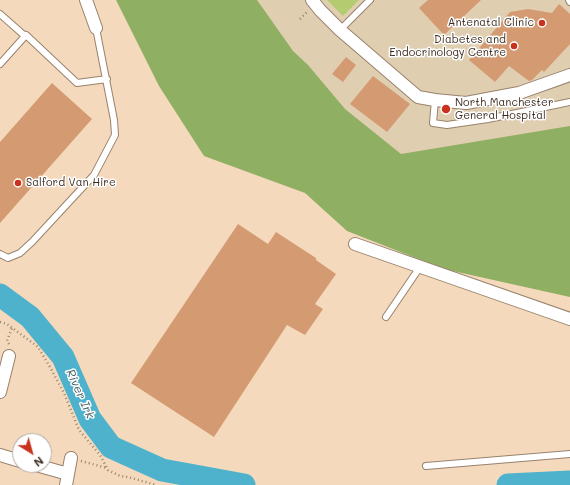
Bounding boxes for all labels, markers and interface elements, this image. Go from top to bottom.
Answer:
place label: Antenatal Clinic [448,16,534,30]
marker: Antenatal Clinic [537,18,547,28]
place label: Diabetes and Endocrinology Centre [389,33,506,59]
marker: Diabetes and Endocrinology Centre [509,41,519,51]
place label: North Manchester General Hospital [455,96,553,122]
marker: North Manchester General Hospital [440,103,452,115]
place label: Salford Van Hire [26,176,116,190]
marker: Salford Van Hire [13,178,23,188]
water label: River Irk [63,367,97,421]
north arrow [12,433,52,473]
text: N [31,454,47,471]

